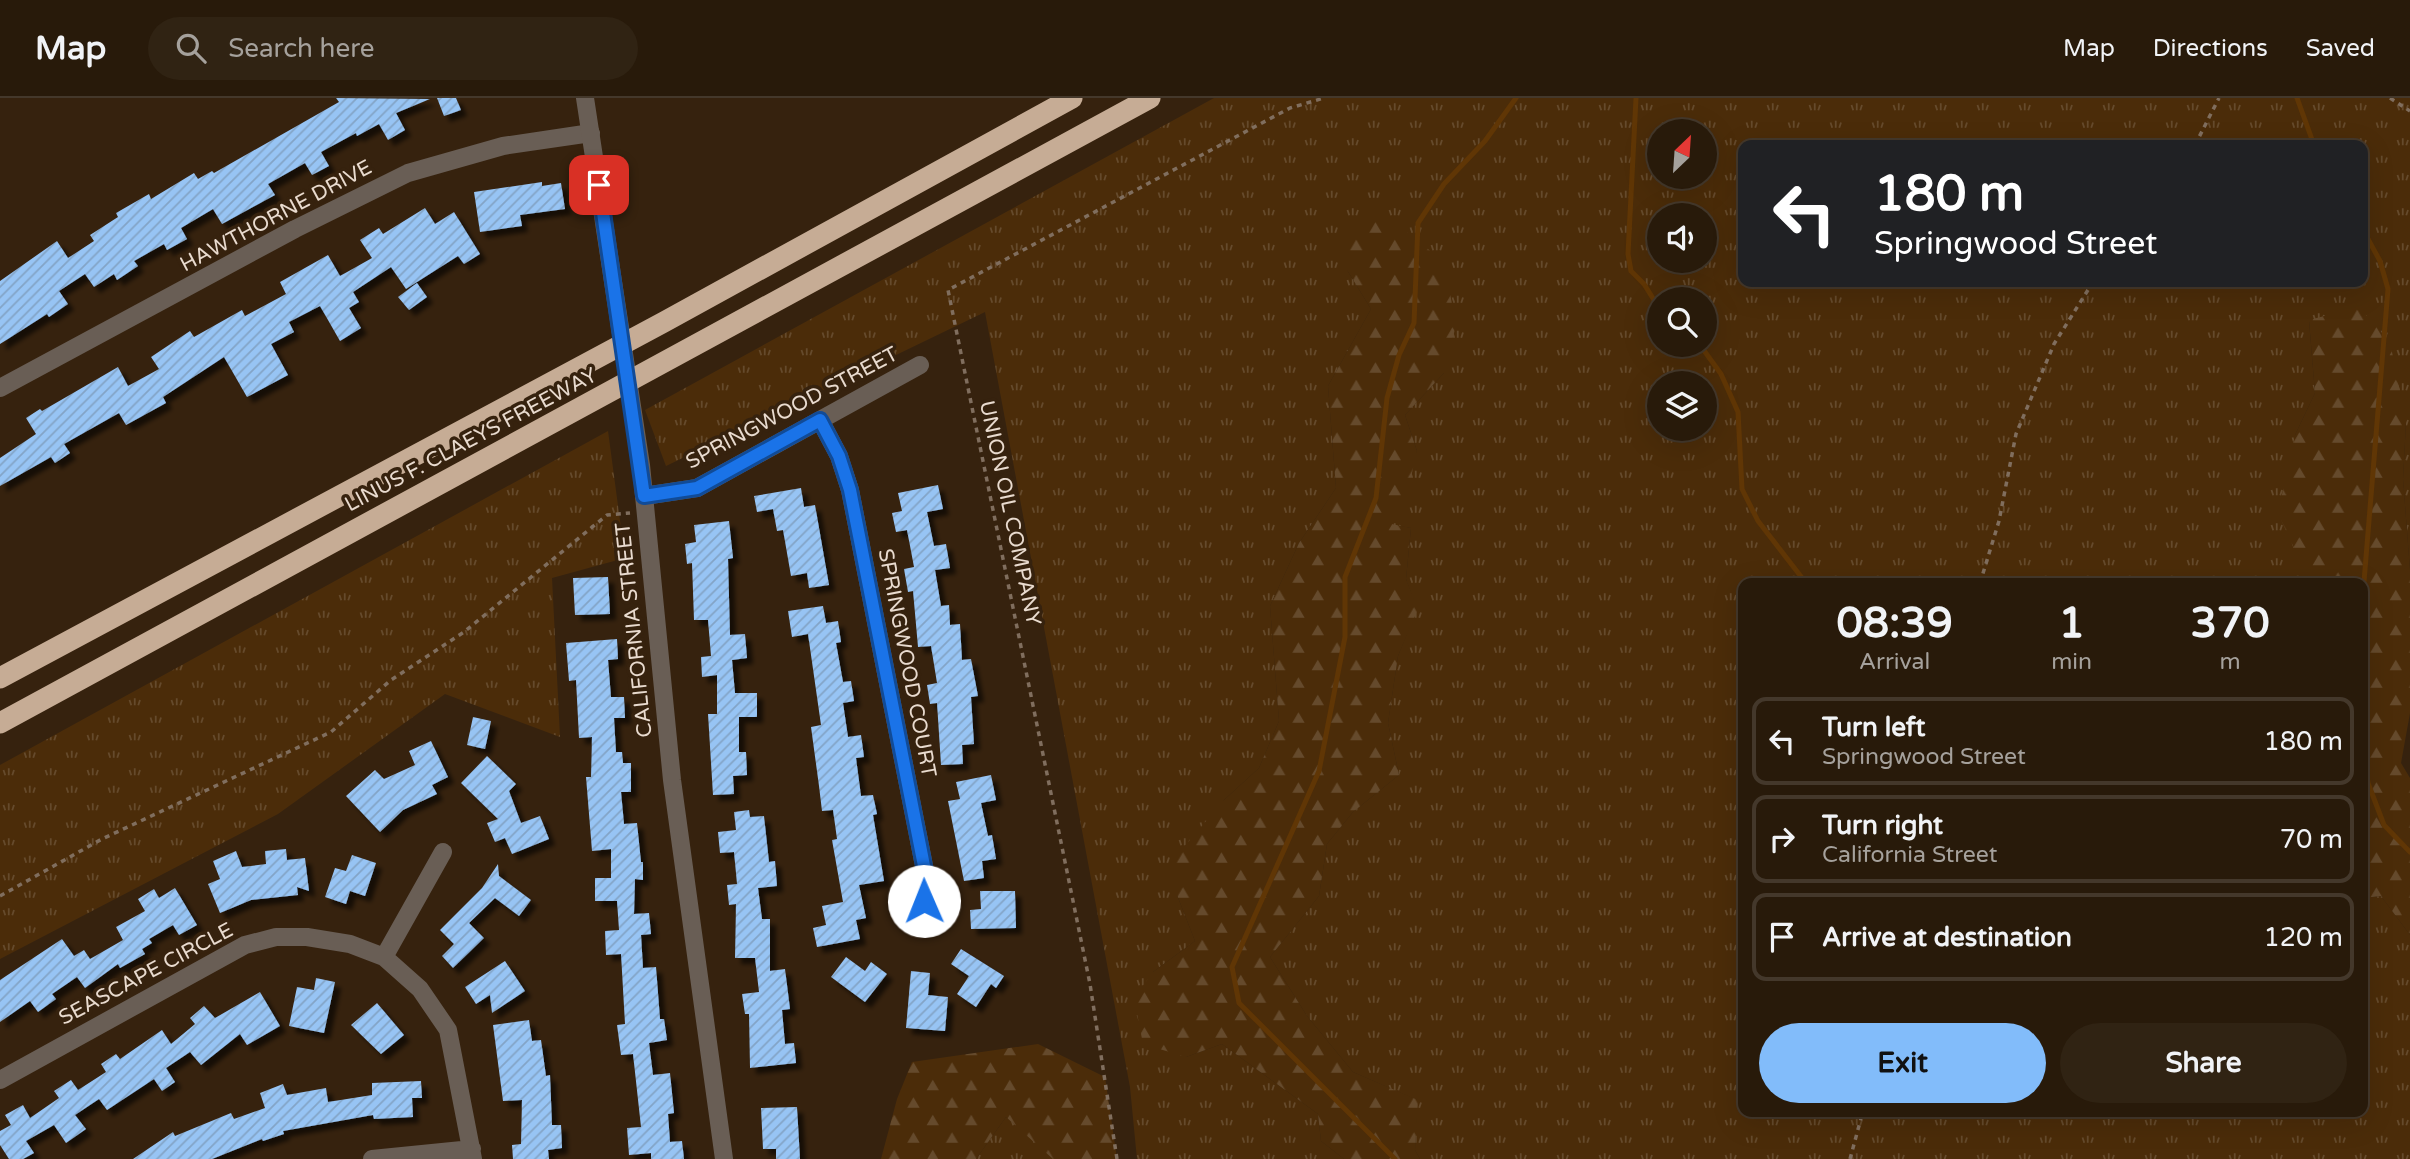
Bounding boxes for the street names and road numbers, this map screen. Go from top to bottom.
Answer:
street label: HAWTHORNE DRIVE [176,155,376,277]
street label: SPRINGWOOD STREET [682,341,903,475]
street label: LINUS F. CLAEYS FREEWAY [341,363,601,517]
street label: UNION OIL COMPANY [974,398,1046,628]
street label: CALIFORNIA STREET [610,521,658,739]
street label: SPRINGWOOD COURT [873,547,941,780]
street label: SEASCAPE CIRCLE [55,917,237,1031]

